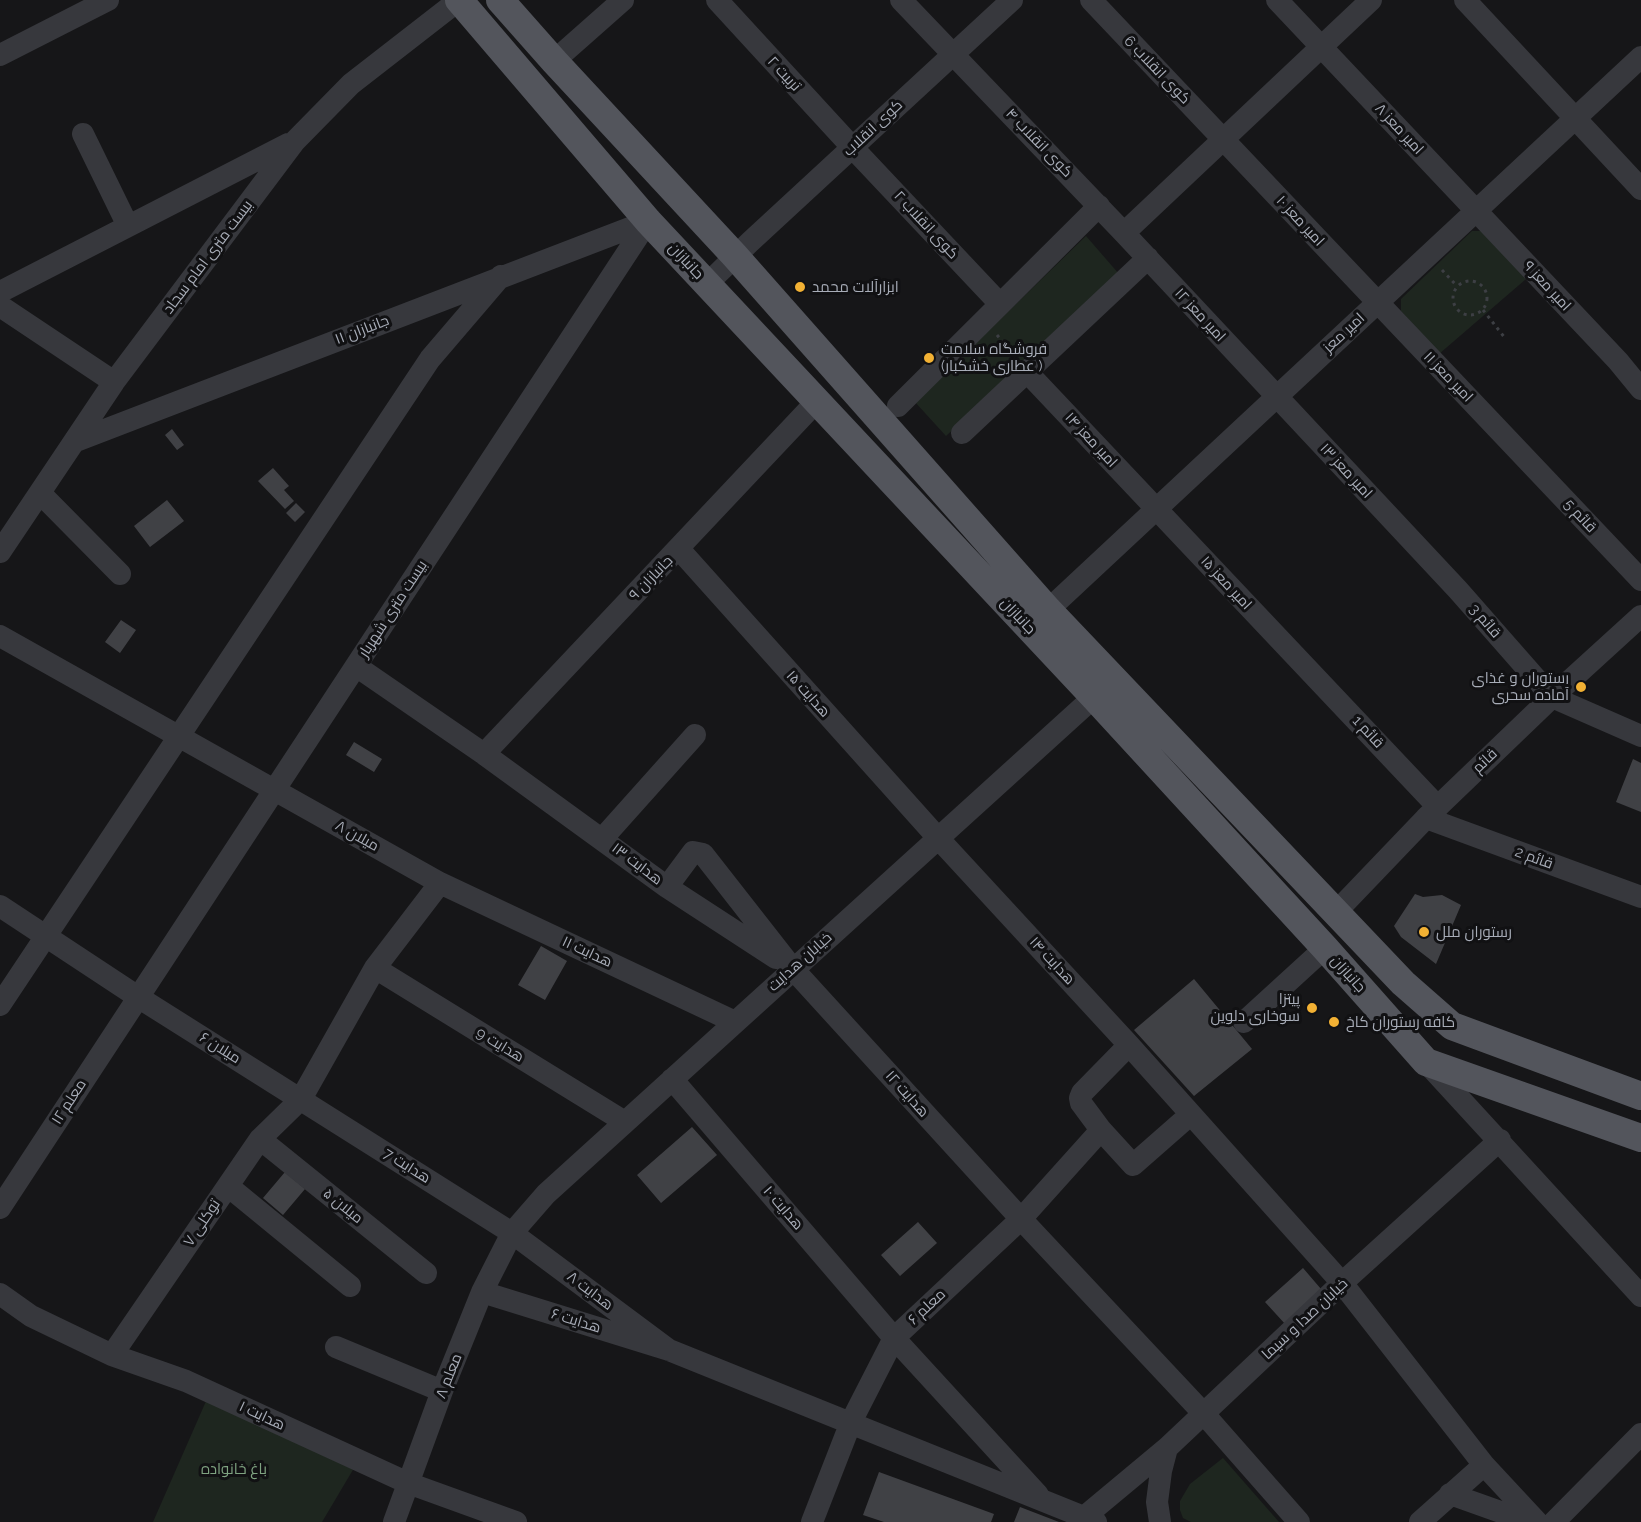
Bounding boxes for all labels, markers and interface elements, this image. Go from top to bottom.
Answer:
street label: کوی انقلاب 6 [1120,32,1194,108]
street label: تربیت ۲ [763,53,805,95]
street label: کوی انقلاب [839,96,907,160]
street label: امیر معز ۸ [1371,100,1427,158]
street label: کوی انقلاب ۴ [1002,105,1076,181]
street label: کوی انقلاب ۲ [890,187,962,263]
street label: امیر معز ۱۰ [1272,192,1328,250]
street label: بیست متری امام سجاد [159,197,257,317]
street label: جانبازان [665,239,707,283]
street label: امیر معز ۹ [1519,257,1575,315]
place label: ابزارآلات محمد [812,278,899,296]
marker: ابزارآلات محمد [793,280,807,294]
street label: امیر معز ۱۲ [1171,285,1229,345]
street label: امیر معز [1320,309,1368,357]
street label: جانبازان ۱۱ [332,311,392,349]
place label: فروشگاه سلامت (عطاری خشکبار ) [941,340,1047,375]
street label: امیر معز ۱۱ [1420,348,1476,406]
marker: فروشگاه سلامت (عطاری خشکبار ) [922,351,936,365]
street label: امیر معز ۱۴ [1061,409,1121,471]
street label: امیر معز ۱۳ [1316,440,1376,502]
street label: قائم 5 [1560,495,1600,537]
street label: جانبازان ۹ [625,552,677,604]
street label: امیر معز ۱۵ [1197,552,1255,614]
street label: بیست متری شهریار [355,557,431,661]
street label: جانبازان [997,594,1039,638]
street label: قائم 3 [1465,600,1505,642]
street label: هدایت ۱۵ [782,667,834,721]
place label: رستوران و غذای آماده سحری [1471,669,1569,704]
marker: رستوران و غذای آماده سحری [1574,680,1588,694]
street label: قائم 1 [1349,712,1387,752]
street label: قائم [1469,745,1501,777]
street label: میلان ۸ [332,817,382,855]
street label: هدایت ۱۳ [608,839,666,889]
street label: قائم 2 [1513,843,1555,873]
place label: رستوران ملل [1436,923,1512,941]
marker: رستوران ملل [1417,925,1431,939]
street label: خیابان هدایت [764,929,836,995]
street label: هدایت ۱۱ [559,933,615,971]
street label: هدایت ۱۴ [1025,933,1079,989]
street label: جانبازان [1327,952,1369,996]
place label: پیتزا سوخاری دلوین [1210,990,1300,1025]
marker: پیتزا سوخاری دلوین [1305,1001,1319,1015]
place label: کافه رستوران کاخ [1346,1013,1455,1031]
marker: کافه رستوران کاخ [1327,1015,1341,1029]
street label: هدایت 9 [473,1024,527,1066]
street label: میلان ۶ [196,1028,244,1068]
street label: هدایت ۱۲ [881,1067,933,1121]
street label: معلم ۱۲ [48,1076,90,1128]
street label: هدایت 7 [380,1145,434,1187]
street label: هدایت ۱۰ [759,1182,807,1234]
street label: میلان ۵ [319,1184,367,1228]
street label: توکلی ۷ [180,1196,224,1250]
street label: هدایت ۸ [563,1268,617,1314]
street label: خیابان صدا و سیما [1258,1275,1352,1363]
street label: معلم ۶ [905,1285,949,1329]
street label: هدایت ۶ [549,1305,603,1337]
street label: معلم ۸ [432,1351,466,1401]
street label: هدایت ۱ [236,1398,288,1434]
park label: باغ خانواده [201,1460,267,1478]

